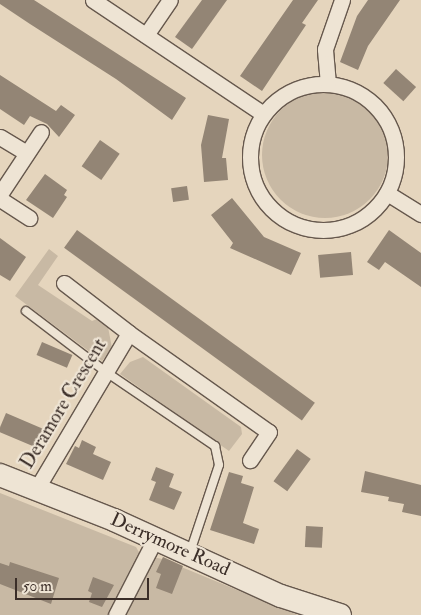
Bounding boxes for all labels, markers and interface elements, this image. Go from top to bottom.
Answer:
street label: Deramore Crescent [16,335,112,473]
street label: Derrymore Road [107,508,233,582]
scale bar [18,568,151,600]
text: 50 m [23,577,52,596]

